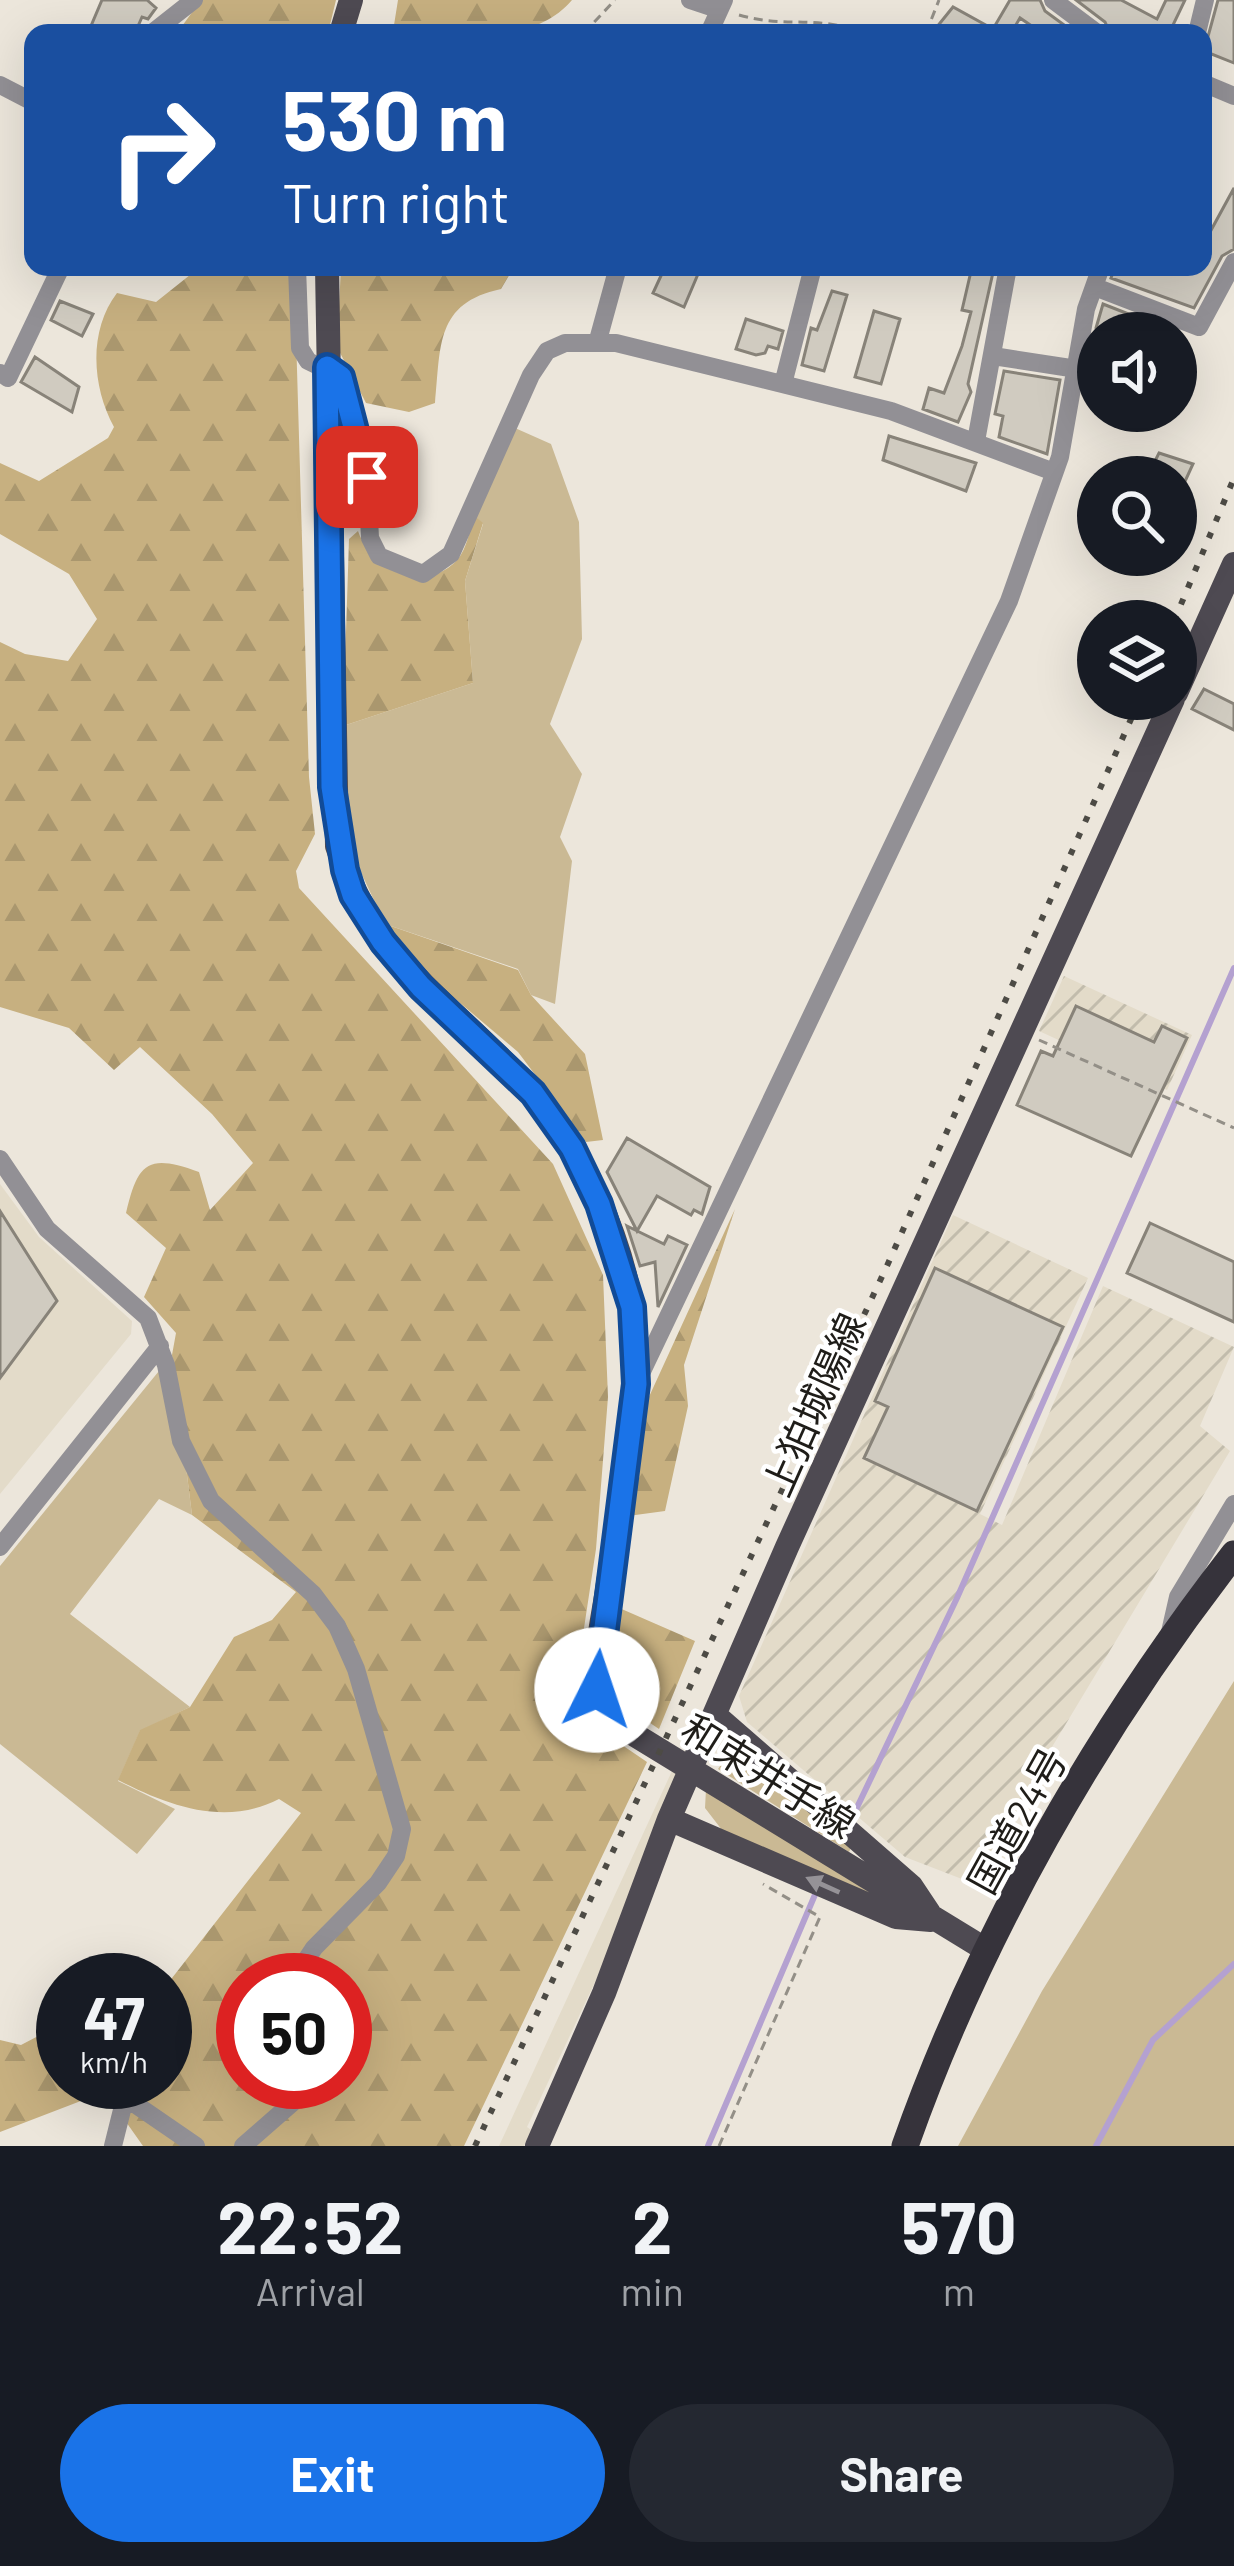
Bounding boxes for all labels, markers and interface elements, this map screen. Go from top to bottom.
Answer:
text: 530 m [282,67,507,168]
icon: right [84,72,240,228]
text: Turn right [282,169,510,234]
map controls [1077,312,1197,720]
button: sound [1077,312,1197,432]
pin [316,426,418,528]
icon: arrive [334,444,400,510]
button: search [1077,456,1197,576]
button: layers [1077,600,1197,720]
street label: 上狛城陽線 [752,1305,874,1503]
position arrow [534,1627,660,1753]
street label: 和束井手線 [674,1703,864,1847]
street label: 国道24号 [957,1739,1075,1901]
one-way arrow [805,1875,840,1895]
speed limit sign: 50 [216,1953,372,2109]
text: 47 [83,1980,145,2052]
text: km/h [80,2043,148,2079]
text: 22:52 [217,2182,403,2268]
text: 2 [632,2182,672,2268]
text: 570 [901,2182,1017,2268]
text: Arrival [256,2267,365,2314]
text: min [621,2267,684,2314]
text: m [943,2267,975,2314]
button: Exit [60,2404,605,2542]
button: Share [629,2404,1174,2542]

